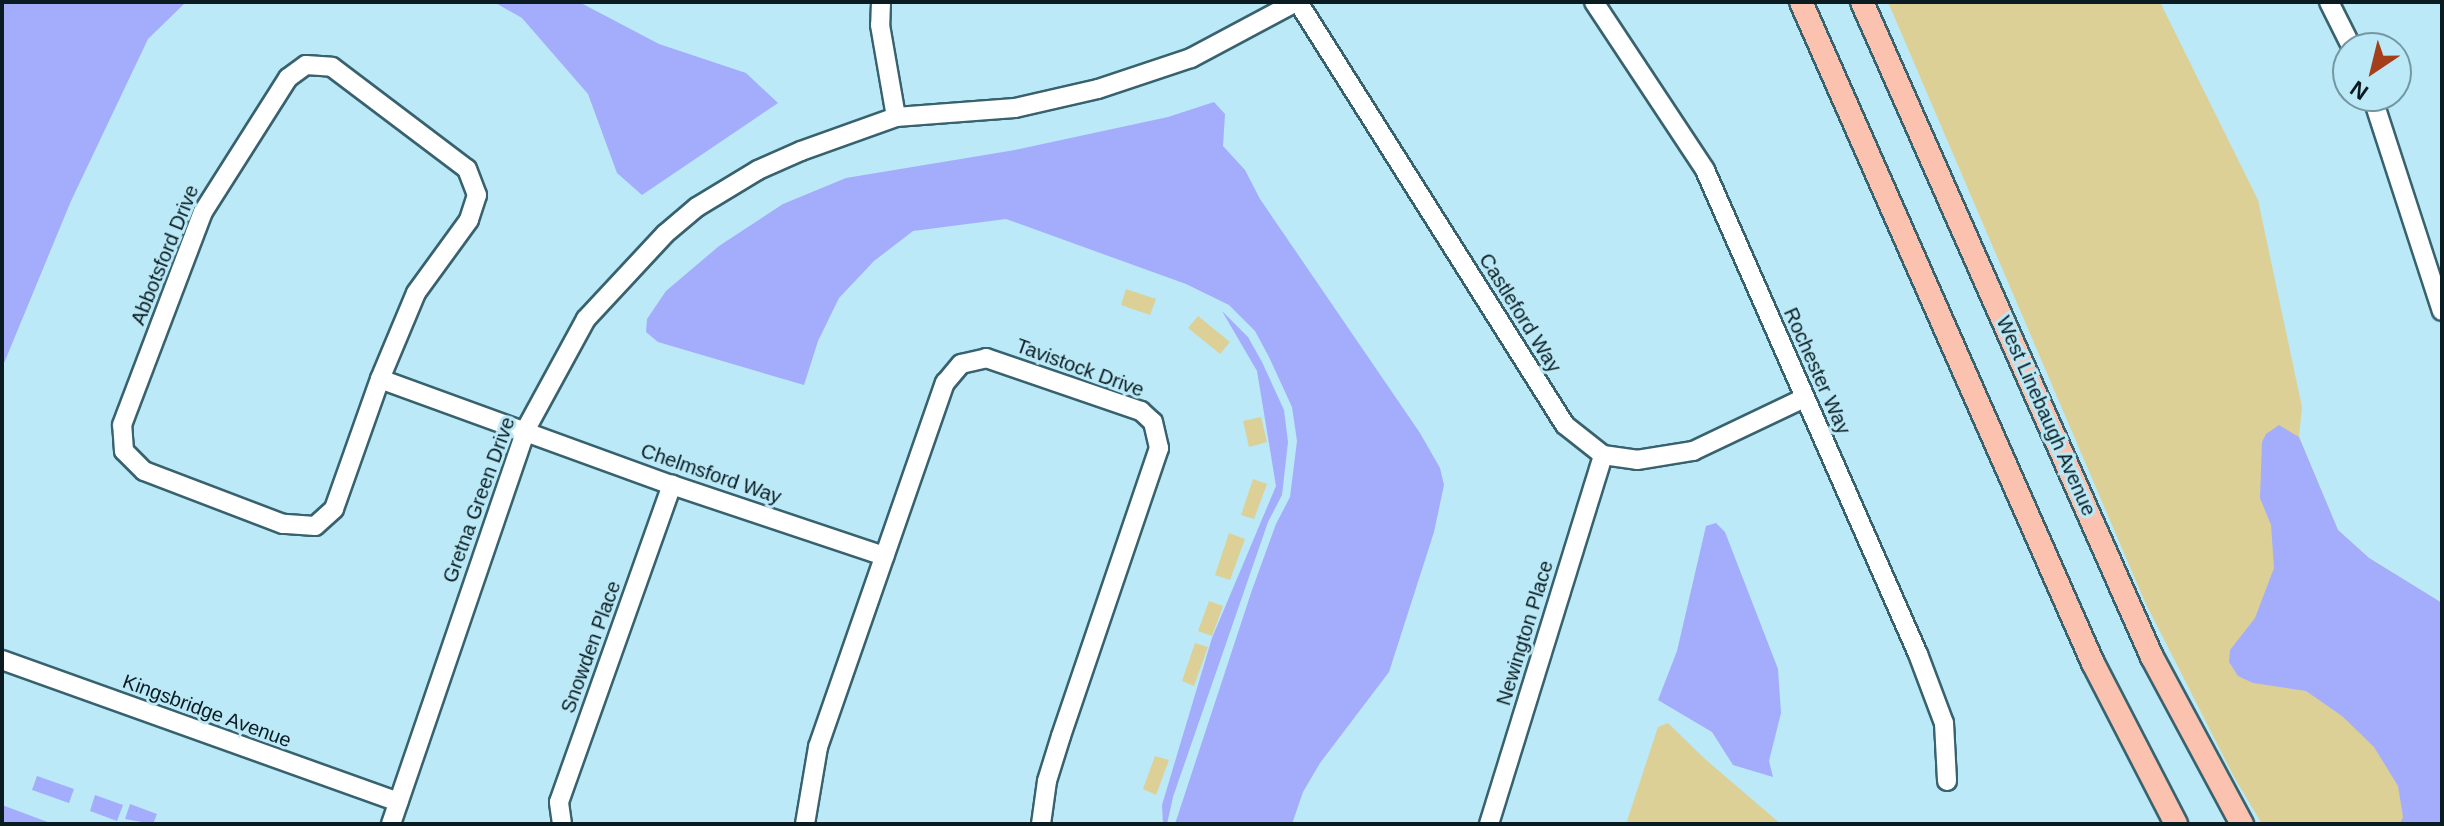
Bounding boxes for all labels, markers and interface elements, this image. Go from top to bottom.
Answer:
north arrow [2332,32,2412,112]
text: N [2345,76,2373,105]
street label: Abbotsford Drive [126,181,204,329]
street label: Castleford Way [1474,249,1566,377]
street label: Rochester Way [1778,304,1856,438]
street label: West Linebaugh Avenue [1991,312,2101,520]
street label: Tavistock Drive [1013,334,1147,402]
street label: Gretna Green Drive [438,414,520,586]
street label: Chelmsford Way [638,439,784,509]
street label: Newington Place [1492,558,1558,708]
street label: Snowden Place [556,578,626,716]
street label: Kingsbridge Avenue [119,669,295,753]

